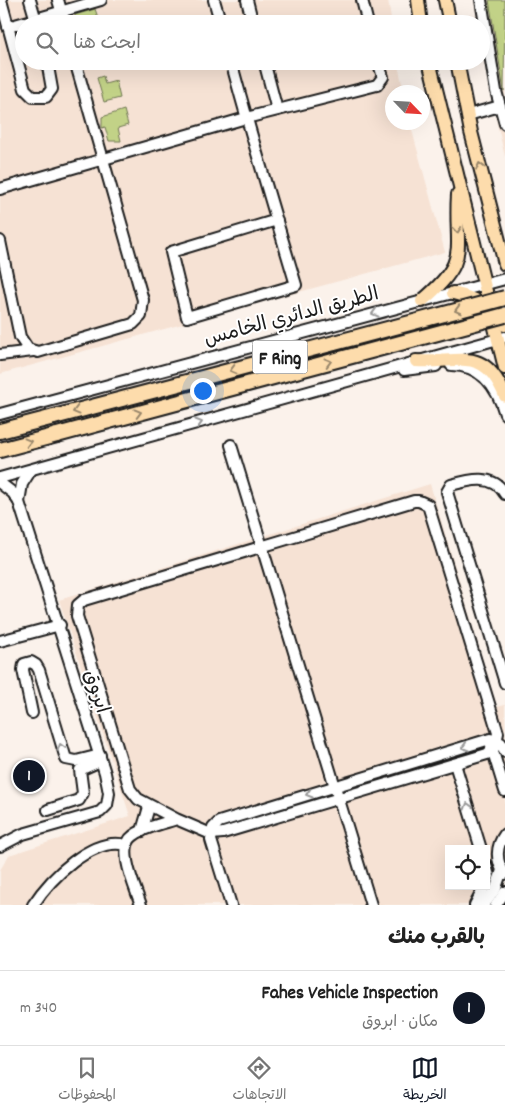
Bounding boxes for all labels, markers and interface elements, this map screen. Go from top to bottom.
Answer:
search box [15,15,490,70]
icon: search [33,29,61,57]
text: ابحث هنا [73,31,141,58]
north arrow [385,85,430,130]
one-way arrow [475,162,486,171]
one-way arrow [452,226,463,234]
street label: الطريق الدائري الخامس [201,281,382,355]
one-way arrow [453,304,462,315]
one-way arrow [371,308,379,318]
road number: F Ring [252,341,308,374]
one-way arrow [324,357,333,368]
one-way arrow [230,364,238,374]
your location [190,378,216,404]
one-way arrow [72,405,80,416]
one-way arrow [133,408,142,419]
one-way arrow [194,418,202,428]
one-way arrow [24,438,32,448]
street label: ابروق [75,667,115,717]
one-way arrow [461,741,469,751]
one-way arrow [57,743,67,751]
pin: 1 [13,757,45,795]
one-way arrow [305,788,314,798]
one-way arrow [464,803,474,811]
map controls [445,845,490,890]
button: locate [445,845,490,890]
text: بالقرب منك [388,924,485,954]
text: Fahes Vehicle Inspection [262,981,438,1008]
text: 340 m [20,997,57,1020]
text: 1 [467,997,471,1020]
text: مكان · ابروق [362,1011,438,1034]
tab: المحفوظات [58,1054,116,1107]
tab: الاتجاهات [232,1054,287,1107]
tab: الخريطة [403,1054,447,1107]

